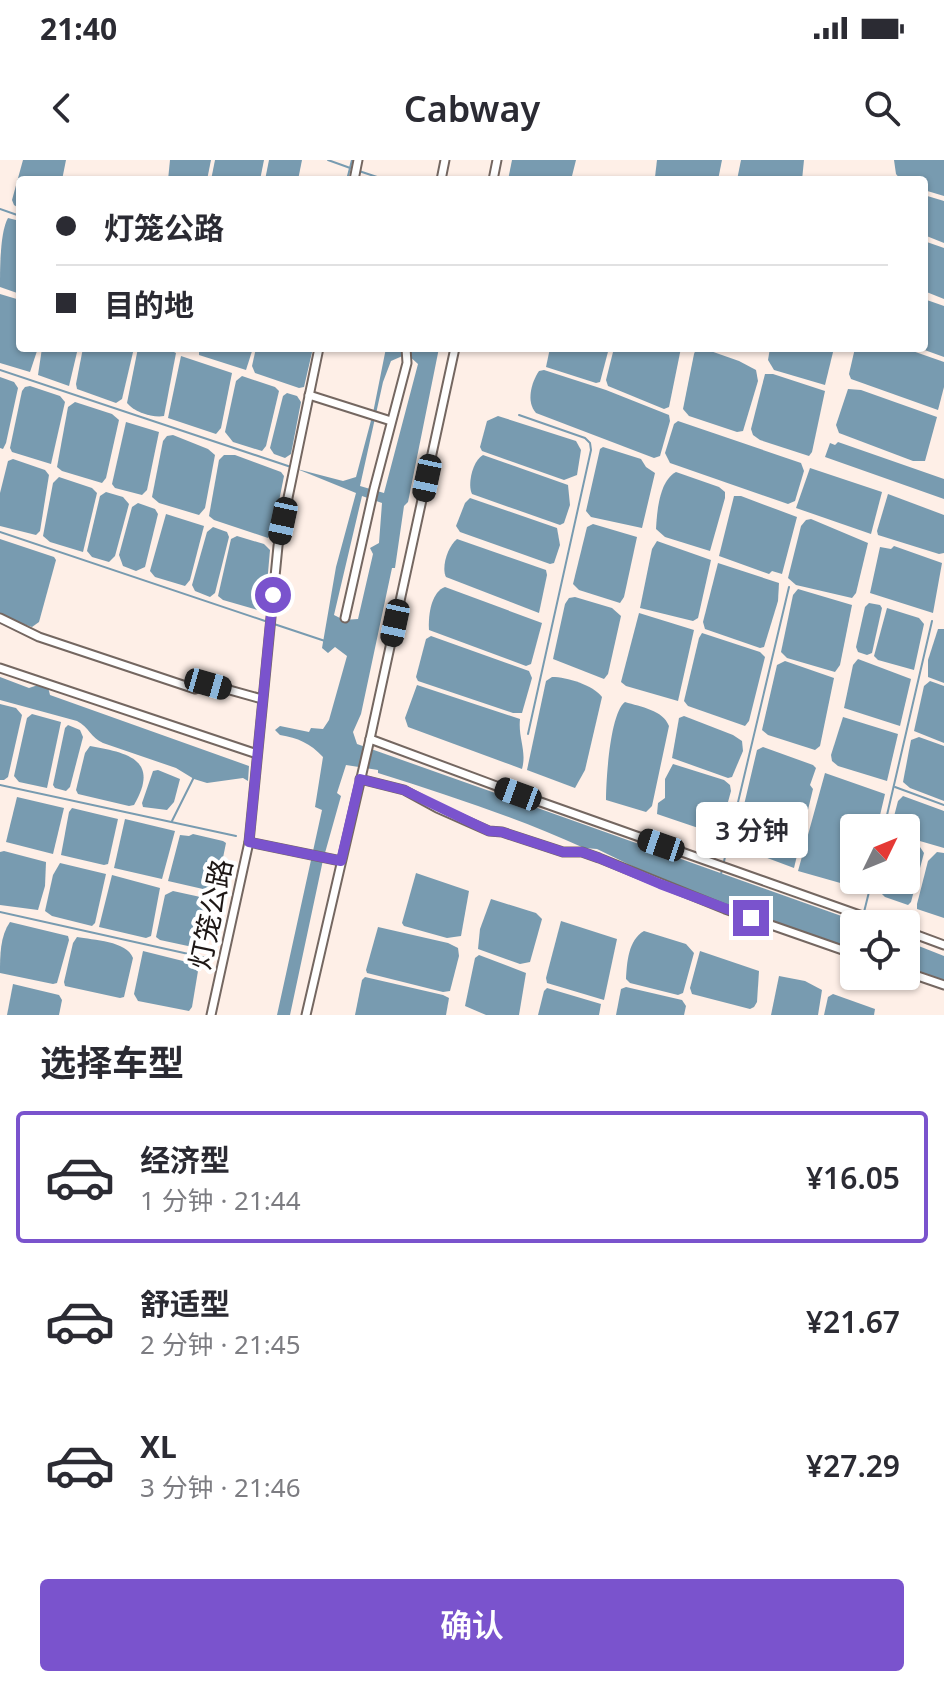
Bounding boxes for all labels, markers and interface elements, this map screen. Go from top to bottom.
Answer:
text: 21:40 [40,8,117,49]
text: Cabway [404,84,540,133]
icon: back [40,86,84,130]
icon: search [860,86,904,130]
text: 灯笼公路 [104,207,224,248]
text: 目的地 [104,284,194,325]
car [410,452,444,504]
car [266,495,300,547]
route start [255,577,291,613]
car [378,597,412,649]
car [182,666,234,702]
car [491,775,545,813]
callout: 3 分钟 [695,802,807,858]
text: 3 分钟 [715,812,789,848]
north arrow [840,814,920,894]
map controls [840,814,920,990]
car [634,826,688,864]
street label: 灯笼公路 [180,855,240,973]
route end [733,900,769,936]
button: locate [840,910,920,990]
text: 选择车型 [40,1038,184,1087]
text: 经济型 [140,1139,230,1180]
icon: car [44,1141,116,1213]
text: ¥16.05 [806,1157,900,1198]
text: 1 分钟 · 21:44 [140,1182,301,1218]
text: 舒适型 [140,1283,230,1324]
icon: car [44,1285,116,1357]
text: ¥21.67 [806,1301,900,1342]
text: 2 分钟 · 21:45 [140,1326,301,1362]
text: XL [140,1426,177,1467]
icon: car [44,1429,116,1501]
text: ¥27.29 [806,1445,900,1486]
text: 3 分钟 · 21:46 [140,1469,301,1505]
button: 确认 [40,1579,904,1671]

